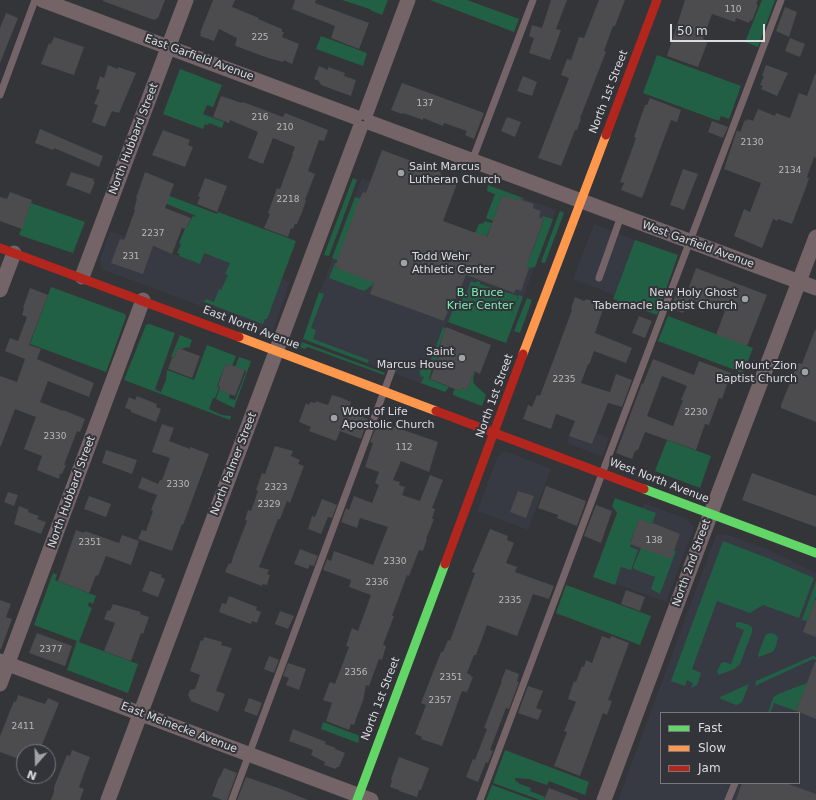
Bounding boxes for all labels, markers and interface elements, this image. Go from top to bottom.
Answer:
house number: 110 [724,5,742,15]
scale bar [672,16,767,42]
text: 50 m [677,24,708,38]
street label: East Garfield Avenue [143,32,255,84]
house number: 225 [251,33,269,43]
street label: North 1st Street [587,48,631,136]
street label: North Hubbard Street [107,81,161,197]
house number: 137 [416,99,434,109]
house number: 216 [251,113,269,123]
house number: 210 [276,123,294,133]
house number: 2130 [741,138,763,148]
place label: Saint Marcus Lutheran Church [409,160,501,186]
house number: 2134 [779,166,801,176]
marker: Saint Marcus Lutheran Church [396,168,406,178]
house number: 2218 [277,195,299,205]
street label: West Garfield Avenue [640,219,756,271]
house number: 2237 [142,229,164,239]
place label: Todd Wehr Athletic Center [412,250,494,276]
house number: 231 [122,252,140,262]
marker: Todd Wehr Athletic Center [399,258,409,268]
park label: B. Bruce Krier Center [447,286,513,312]
place label: New Holy Ghost Tabernacle Baptist Church [593,286,737,312]
marker: New Holy Ghost Tabernacle Baptist Church [740,294,750,304]
street label: East North Avenue [201,303,301,353]
place label: Saint Marcus House [377,345,454,371]
street label: North 1st Street [474,352,516,440]
marker: Saint Marcus House [457,353,467,363]
place label: Mount Zion Baptist Church [716,359,797,385]
marker: Mount Zion Baptist Church [800,367,810,377]
house number: 2235 [553,375,575,385]
place label: Word of Life Apostolic Church [342,405,435,431]
house number: 2230 [685,408,707,418]
street label: North Palmer Street [208,411,260,517]
marker: Word of Life Apostolic Church [329,413,339,423]
house number: 2330 [44,432,66,442]
street label: North Hubbard Street [46,434,98,550]
house number: 112 [395,443,413,453]
street label: West North Avenue [607,456,711,506]
house number: 2330 [167,480,189,490]
house number: 2323 [265,483,287,493]
house number: 2329 [258,500,280,510]
street label: North 2nd Street [670,517,714,609]
house number: 138 [645,536,663,546]
house number: 2351 [79,538,101,548]
house number: 2330 [384,557,406,567]
house number: 2336 [366,578,388,588]
house number: 2335 [499,596,521,606]
house number: 2377 [40,645,62,655]
street label: North 1st Street [359,655,403,743]
house number: 2356 [345,668,367,678]
house number: 2351 [440,673,462,683]
house number: 2357 [429,696,451,706]
street label: East Meinecke Avenue [119,700,239,756]
legend [660,712,800,784]
text: Fast [698,721,722,735]
house number: 2411 [12,722,34,732]
text: Slow [698,741,726,755]
north arrow [16,744,56,784]
text: Jam [698,761,721,775]
text: N [26,767,39,782]

